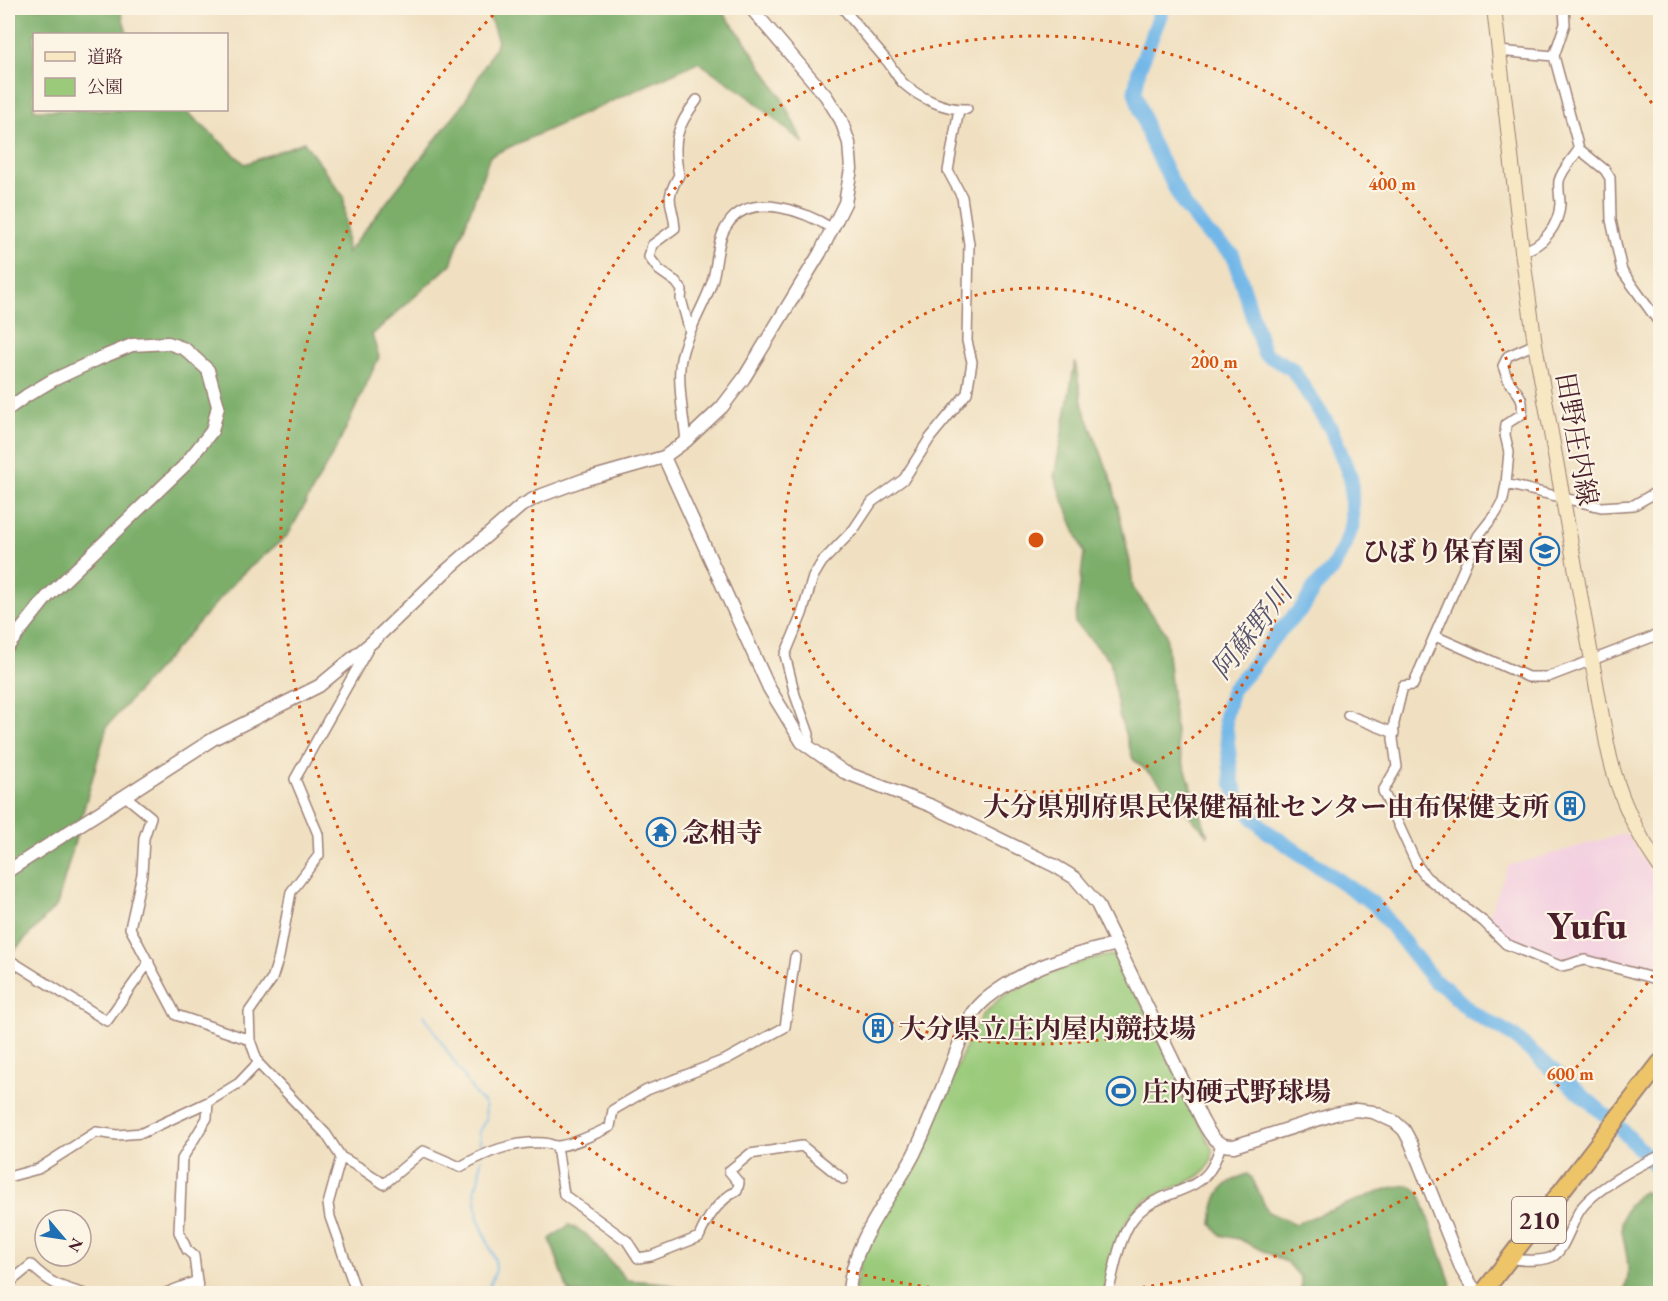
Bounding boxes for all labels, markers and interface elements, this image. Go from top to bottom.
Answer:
legend [33,33,228,111]
text: 道路 [87,45,123,68]
text: 公園 [87,75,123,98]
text: 400 m [1368,172,1416,195]
text: 200 m [1190,350,1238,373]
street label: 田野庄内線 [1548,369,1606,509]
centre of rings [1026,530,1046,550]
place label: ひばり保育園 [1362,534,1524,569]
school or university icon: ひばり保育園 [1529,535,1561,567]
water label: 阿蘇野川 [1202,573,1302,686]
place label: 大分県別府県民保健福祉センター由布保健支所 [983,789,1549,824]
building icon: 大分県別府県民保健福祉センター由布保健支所 [1554,790,1586,822]
place label: 念相寺 [682,815,763,850]
temple icon: 念相寺 [645,816,677,848]
district label: Yufu [1547,900,1628,951]
place label: 大分県立庄内屋内競技場 [899,1011,1196,1046]
building icon: 大分県立庄内屋内競技場 [862,1012,894,1044]
text: 600 m [1546,1062,1594,1085]
place label: 庄内硬式野球場 [1142,1074,1331,1109]
sports icon: 庄内硬式野球場 [1105,1075,1137,1107]
road number: 210 [1512,1197,1566,1243]
north arrow [33,1208,93,1268]
text: N [63,1234,88,1256]

